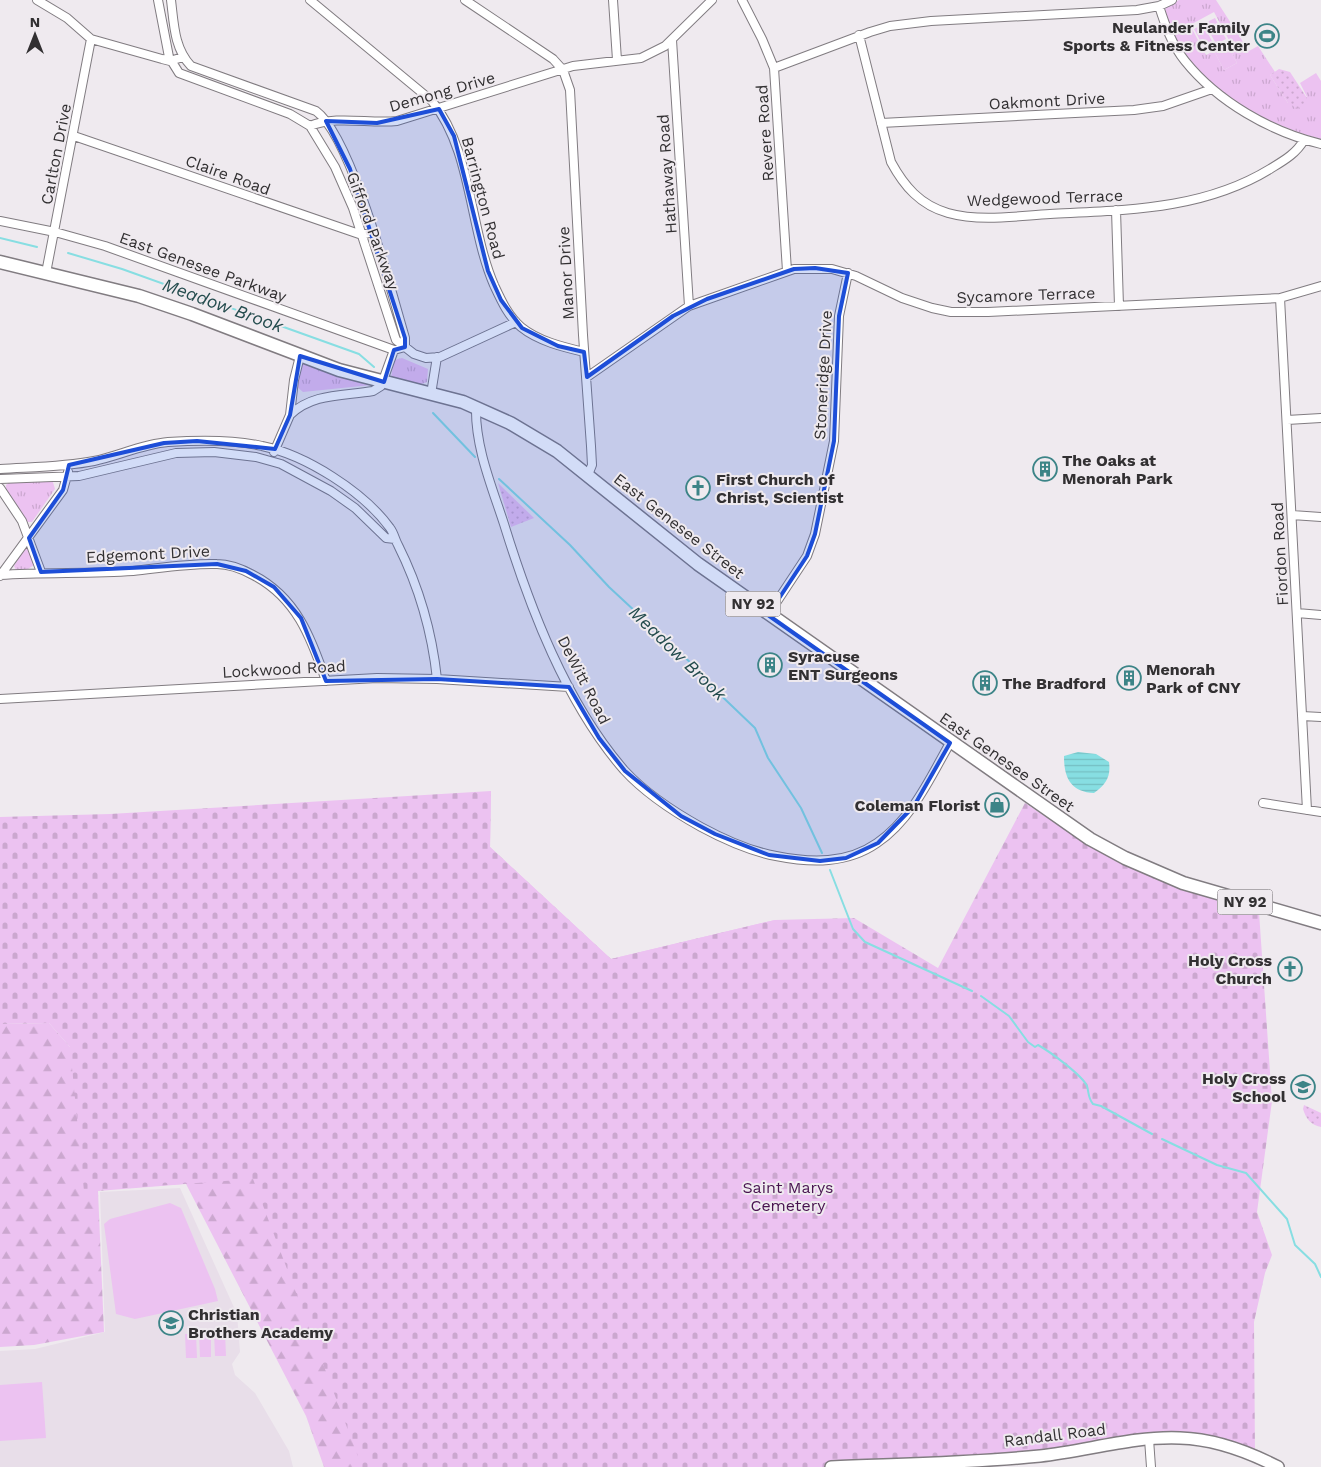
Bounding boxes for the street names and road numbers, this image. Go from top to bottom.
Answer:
street label: Demong Drive [387,68,497,116]
street label: Revere Road [752,84,778,182]
street label: Oakmont Drive [988,88,1106,114]
street label: Carlton Drive [37,102,75,206]
street label: Hathaway Road [653,113,681,235]
street label: Barrington Road [458,135,508,261]
street label: Claire Road [183,151,273,199]
street label: Gifford Parkway [343,169,403,293]
street label: Wedgewood Terrace [967,186,1123,210]
street label: Manor Drive [554,226,578,320]
street label: East Genesee Parkway [117,228,290,306]
street label: Sycamore Terrace [956,283,1096,307]
street label: Stoneridge Drive [810,310,836,440]
street label: East Genesee Street [610,469,748,583]
street label: Fiordon Road [1268,502,1292,606]
street label: Edgemont Drive [85,541,211,567]
road number: NY 92 [726,592,780,616]
street label: DeWitt Road [554,633,614,727]
street label: Lockwood Road [222,656,346,682]
street label: East Genesee Street [936,708,1078,816]
road number: NY 92 [1218,890,1272,914]
street label: Randall Road [1003,1419,1107,1451]

